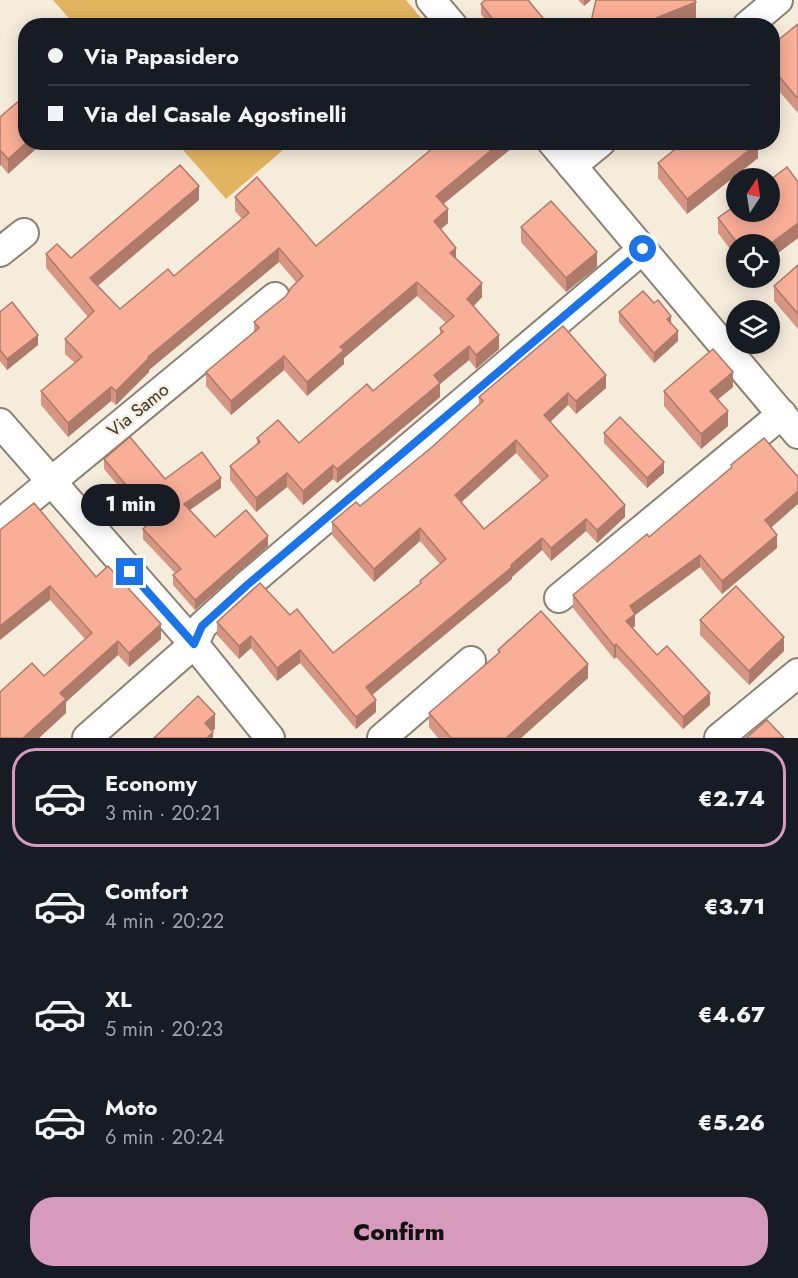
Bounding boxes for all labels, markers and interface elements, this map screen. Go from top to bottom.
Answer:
text: Via Papasidero [84,40,239,72]
text: Via del Casale Agostinelli [84,98,347,130]
north arrow [726,168,780,222]
map controls [726,168,780,354]
button: locate [726,234,780,288]
route start [629,235,656,262]
button: layers [726,300,780,354]
street label: Via Samo [101,377,175,443]
callout: 1 min [80,485,180,527]
text: 1 min [105,490,156,519]
route end [116,558,143,585]
text: Economy [105,767,197,799]
icon: car [33,771,87,825]
text: €2.74 [698,782,765,814]
text: 3 min · 20:21 [105,799,221,828]
text: Comfort [105,875,188,907]
icon: car [33,879,87,933]
text: €3.71 [704,890,765,922]
text: 4 min · 20:22 [105,907,224,936]
text: XL [105,983,132,1015]
icon: car [33,987,87,1041]
text: €4.67 [698,998,765,1030]
text: 5 min · 20:23 [105,1015,223,1044]
text: Moto [105,1091,158,1123]
icon: car [33,1095,87,1149]
text: €5.26 [698,1106,765,1138]
text: 6 min · 20:24 [105,1123,224,1152]
button: Confirm [30,1197,768,1266]

